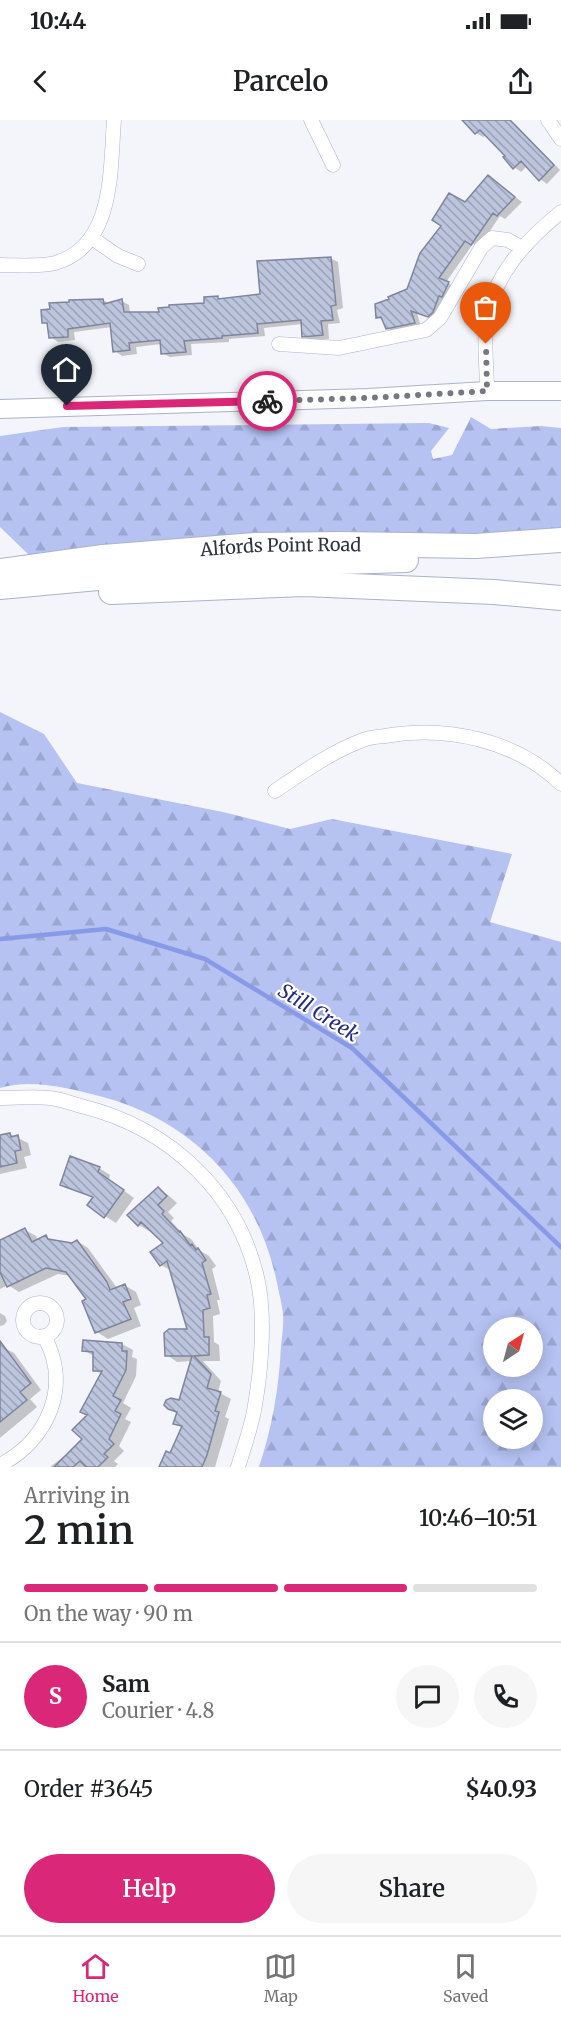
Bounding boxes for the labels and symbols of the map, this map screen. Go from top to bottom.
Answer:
pin [460,282,511,344]
pin [41,344,92,406]
courier [237,371,297,431]
street label: Alfords Point Road [198,532,362,561]
water label: Still Creek [274,978,364,1047]
north arrow [483,1317,543,1377]

